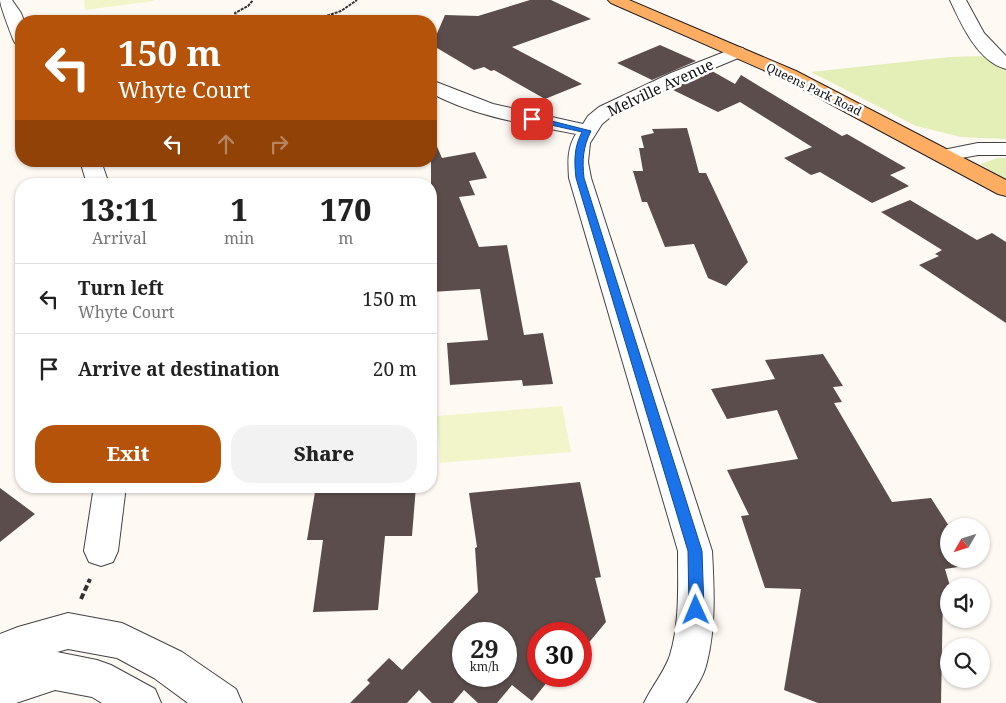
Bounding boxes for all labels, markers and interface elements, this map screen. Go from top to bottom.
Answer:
text: 150 m [118,29,221,76]
icon: left [35,35,100,100]
street label: Melville Avenue [604,54,716,120]
street label: Queens Park Road [763,58,865,120]
text: Whyte Court [118,74,251,104]
pin [511,98,553,140]
icon: arrive [518,105,546,133]
icon: left [159,130,187,158]
icon: ahead [212,130,240,158]
icon: right [265,130,293,158]
text: 13:11 [81,189,158,230]
text: 1 [231,189,248,230]
text: 170 [320,189,371,230]
text: Arrival [92,227,147,249]
text: min [224,227,254,249]
text: m [338,227,353,249]
text: Turn left [78,275,164,301]
icon: left [35,285,63,313]
text: 150 m [362,286,417,312]
text: Whyte Court [78,301,174,323]
icon: arrive [35,355,63,383]
text: Arrive at destination [78,356,280,382]
text: 20 m [373,356,417,382]
button: Exit [35,425,221,483]
button: Share [231,425,417,483]
north arrow [940,518,990,568]
map controls [940,518,990,688]
button: sound [940,578,990,628]
position arrow [669,583,721,635]
speed limit sign: 30 [527,622,592,687]
text: 29 [470,631,499,665]
button: search [940,638,990,688]
text: km/h [470,658,499,675]

